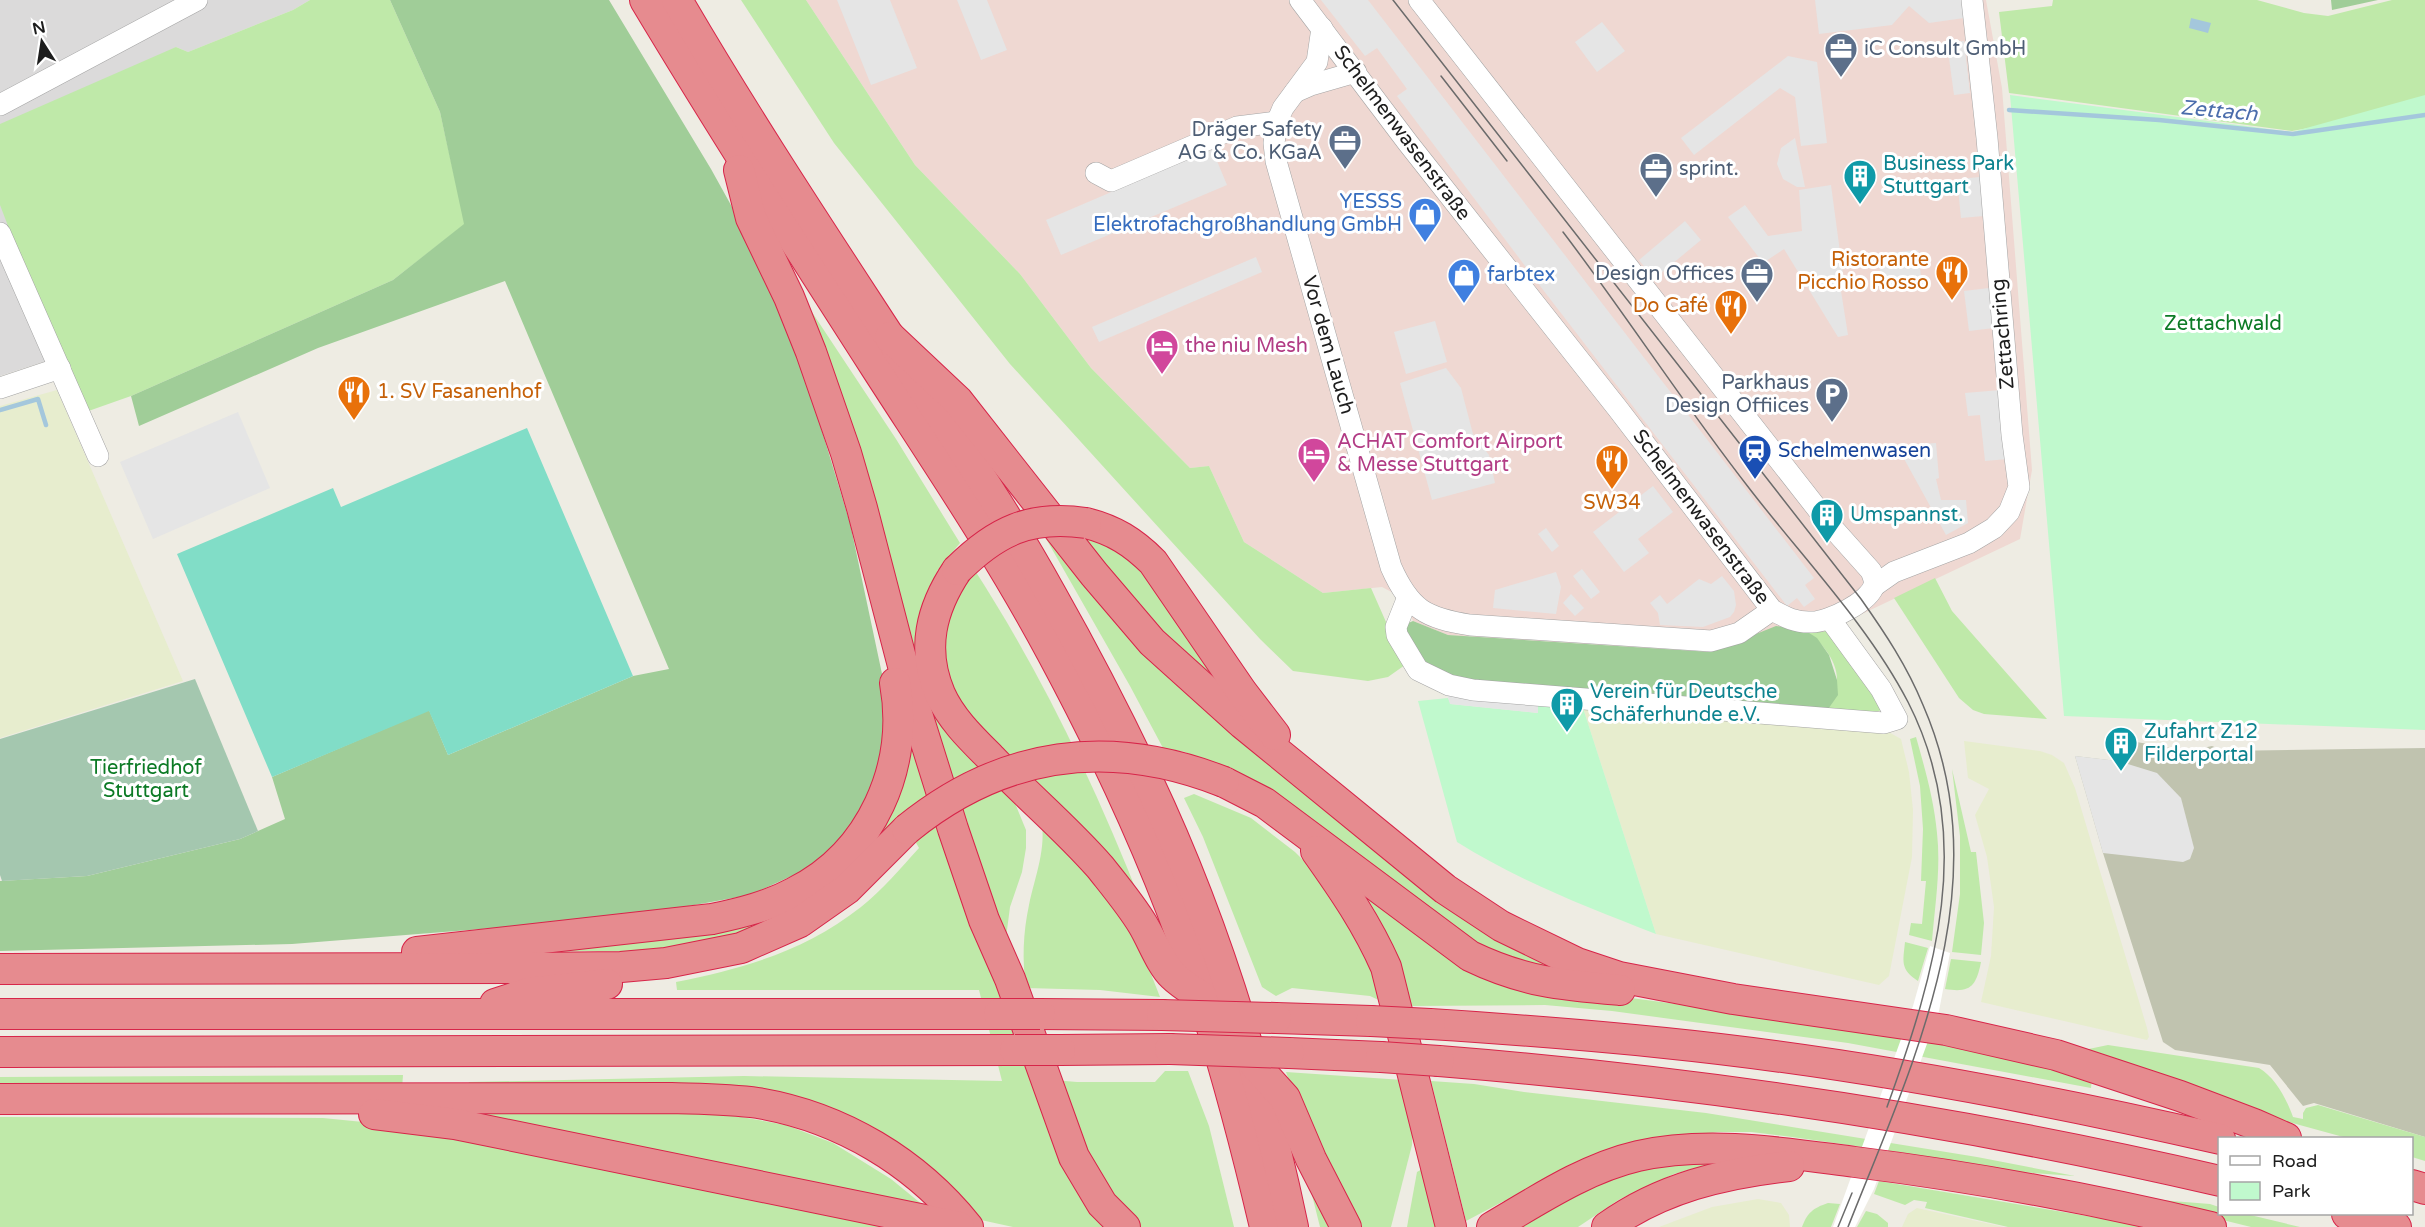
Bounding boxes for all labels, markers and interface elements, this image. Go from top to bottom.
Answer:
north arrow [12,12,72,72]
text: N [31,17,47,39]
office icon: iC Consult GmbH [1823,31,1859,78]
place label: iC Consult GmbH [1864,37,2026,61]
street label: Schelmenwasenstraße [1328,41,1476,225]
water label: Zettach [2179,95,2260,127]
place label: Dräger Safety AG & Co. KGaA [1177,118,1322,165]
office icon: Dräger Safety AG & Co. KGaA [1327,123,1363,170]
office icon: sprint. [1638,151,1674,198]
place label: Business Park Stuttgart [1883,152,2014,199]
place label: sprint. [1679,157,1739,181]
building icon: Business Park Stuttgart [1842,158,1878,205]
place label: YESSS Elektrofachgroßhandlung GmbH [1093,190,1402,237]
shop icon: YESSS Elektrofachgroßhandlung GmbH [1407,196,1443,243]
place label: Ristorante Picchio Rosso [1797,248,1929,295]
restaurant icon: Ristorante Picchio Rosso [1934,254,1970,301]
office icon: Design Offices [1739,256,1775,303]
shop icon: farbtex [1446,257,1482,304]
place label: Design Offices [1595,262,1734,286]
place label: farbtex [1487,263,1555,287]
street label: Vor dem Lauch [1297,273,1359,417]
street label: Zettachring [1986,278,2020,390]
restaurant icon: Do Café [1713,288,1749,335]
place label: Do Café [1633,294,1708,318]
park label: Zettachwald [2164,312,2282,336]
hotel icon: the niu Mesh [1144,328,1180,375]
place label: the niu Mesh [1185,334,1308,358]
place label: Parkhaus Design Offiices [1665,371,1809,418]
restaurant icon: 1. SV Fasanenhof [336,374,372,421]
parking icon: Parkhaus Design Offiices [1814,376,1850,423]
place label: 1. SV Fasanenhof [377,380,542,404]
street label: Schelmenwasenstraße [1627,425,1775,609]
place label: ACHAT Comfort Airport & Messe Stuttgart [1337,430,1563,477]
station icon: Schelmenwasen [1737,433,1773,480]
hotel icon: ACHAT Comfort Airport & Messe Stuttgart [1296,436,1332,483]
place label: Schelmenwasen [1778,439,1931,463]
restaurant icon: SW34 [1594,443,1630,490]
place label: SW34 [1583,491,1641,515]
building icon: Umspannst. [1809,497,1845,544]
place label: Umspannst. [1850,503,1963,527]
place label: Verein für Deutsche Schäferhunde e.V. [1590,680,1777,727]
building icon: Verein für Deutsche Schäferhunde e.V. [1549,686,1585,733]
place label: Zufahrt Z12 Filderportal [2144,720,2258,767]
building icon: Zufahrt Z12 Filderportal [2103,725,2139,772]
park label: Tierfriedhof Stuttgart [90,756,202,803]
legend [2218,1137,2413,1215]
text: Road [2272,1150,2317,1172]
text: Park [2272,1180,2311,1202]

